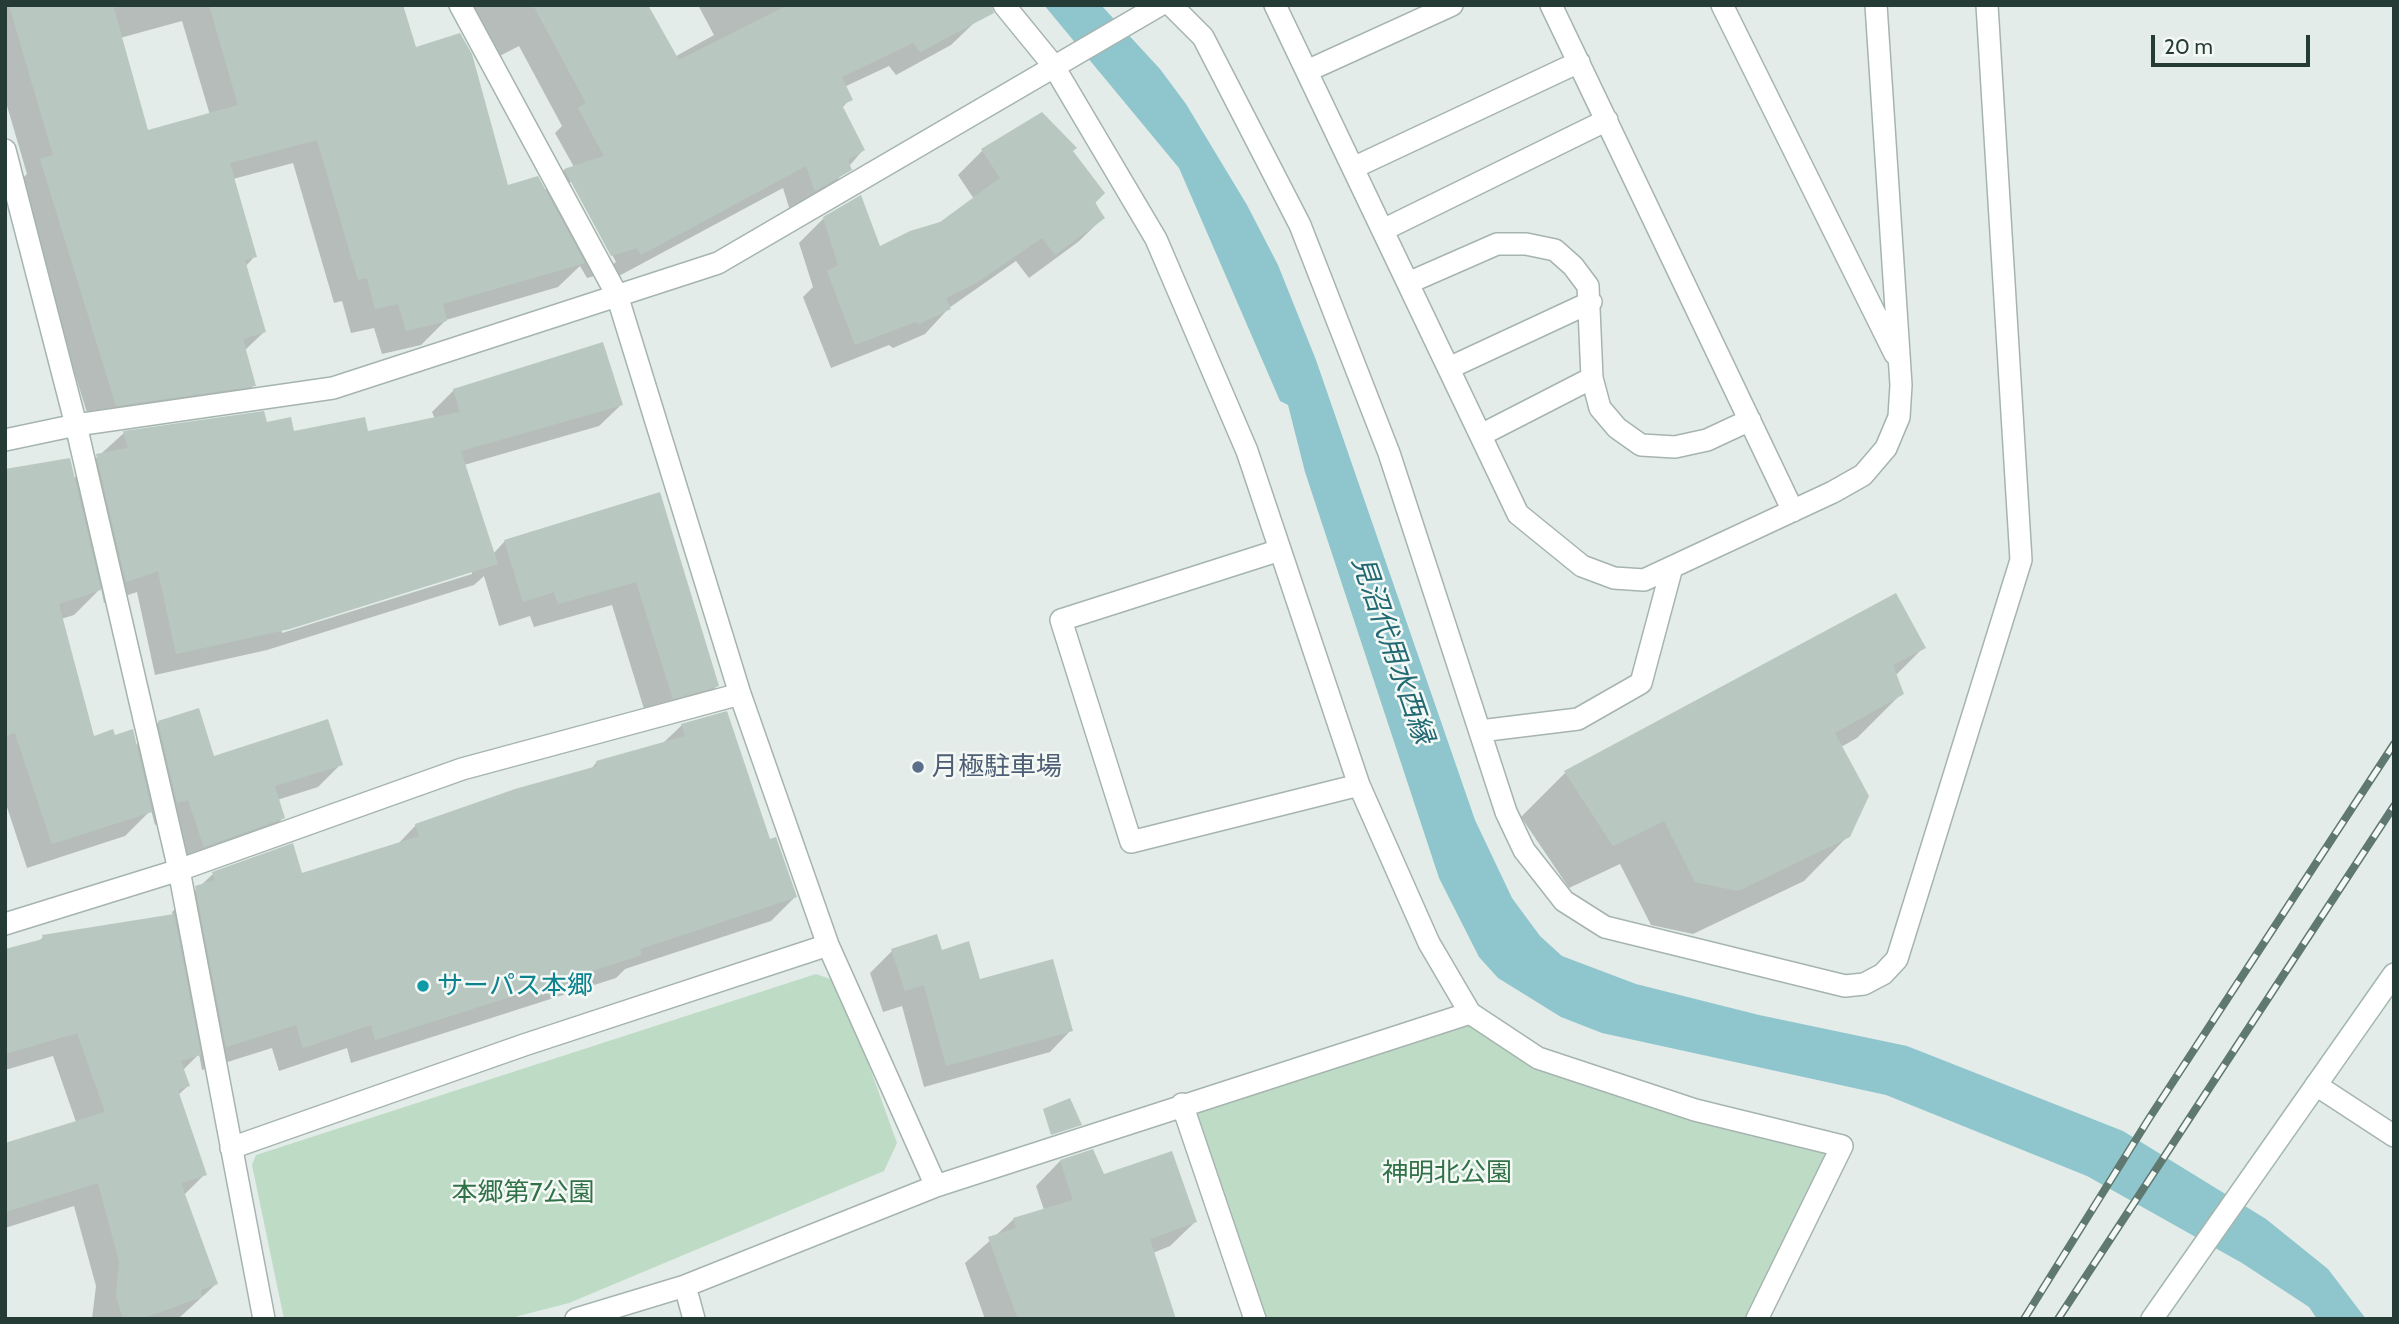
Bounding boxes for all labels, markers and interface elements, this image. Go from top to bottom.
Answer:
scale bar [2154,21,2313,65]
text: 20 m [2164,34,2213,59]
water label: 見沼代用水西縁 [1344,552,1440,748]
place label: 月極駐車場 [932,751,1062,783]
marker: 月極駐車場 [910,759,926,775]
place label: サーパス本郷 [437,970,593,1002]
marker: サーパス本郷 [415,978,431,994]
park label: 神明北公園 [1382,1157,1512,1189]
park label: 本郷第7公園 [451,1177,595,1209]

